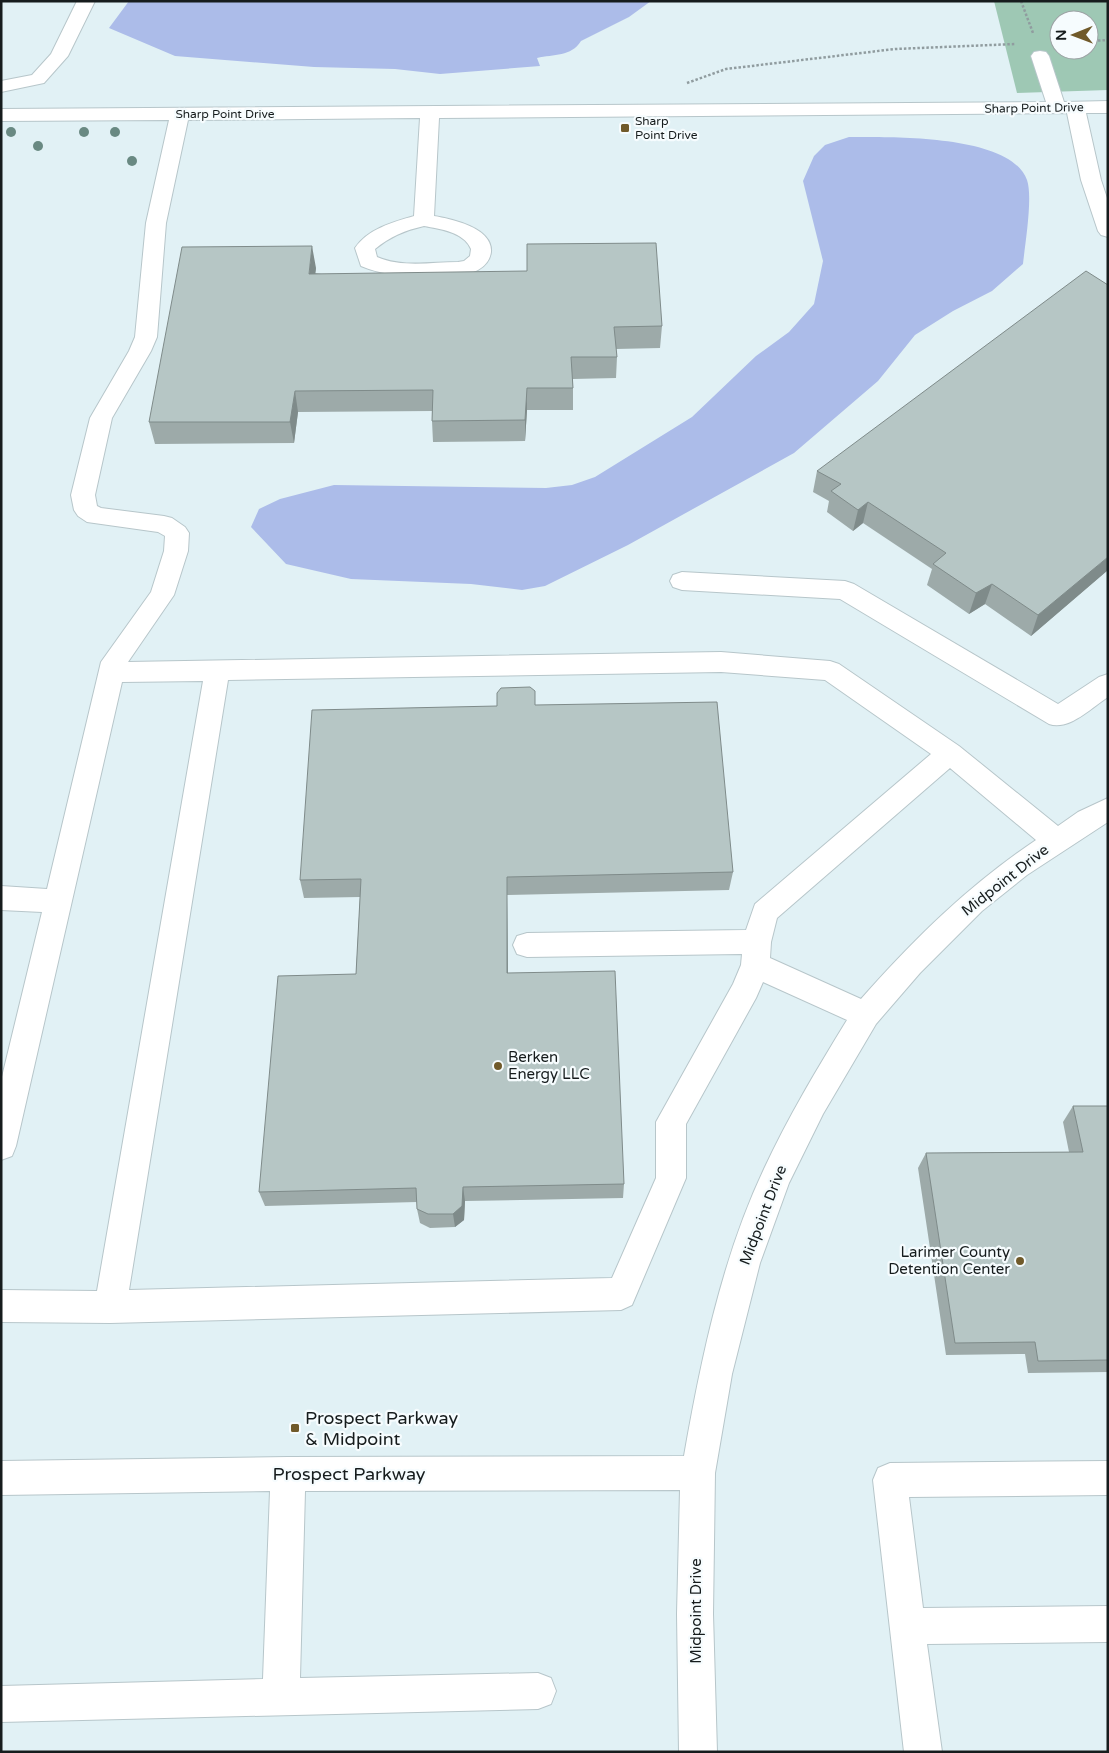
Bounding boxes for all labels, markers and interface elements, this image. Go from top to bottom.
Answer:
north arrow [1049,10,1099,60]
text: N [1053,29,1070,41]
street label: Sharp Point Drive [984,100,1084,116]
street label: Sharp Point Drive [175,107,275,121]
place label: Sharp Point Drive [635,114,698,142]
marker: Sharp Point Drive [619,122,631,134]
street label: Midpoint Drive [958,840,1052,920]
place label: Berken Energy LLC [508,1048,590,1083]
marker: Berken Energy LLC [492,1060,504,1072]
street label: Midpoint Drive [736,1163,790,1267]
place label: Larimer County Detention Center [888,1243,1010,1278]
marker: Larimer County Detention Center [1014,1255,1026,1267]
place label: Prospect Parkway & Midpoint [305,1407,458,1450]
marker: Prospect Parkway & Midpoint [289,1422,301,1434]
street label: Prospect Parkway [272,1463,426,1485]
street label: Midpoint Drive [687,1558,705,1664]

